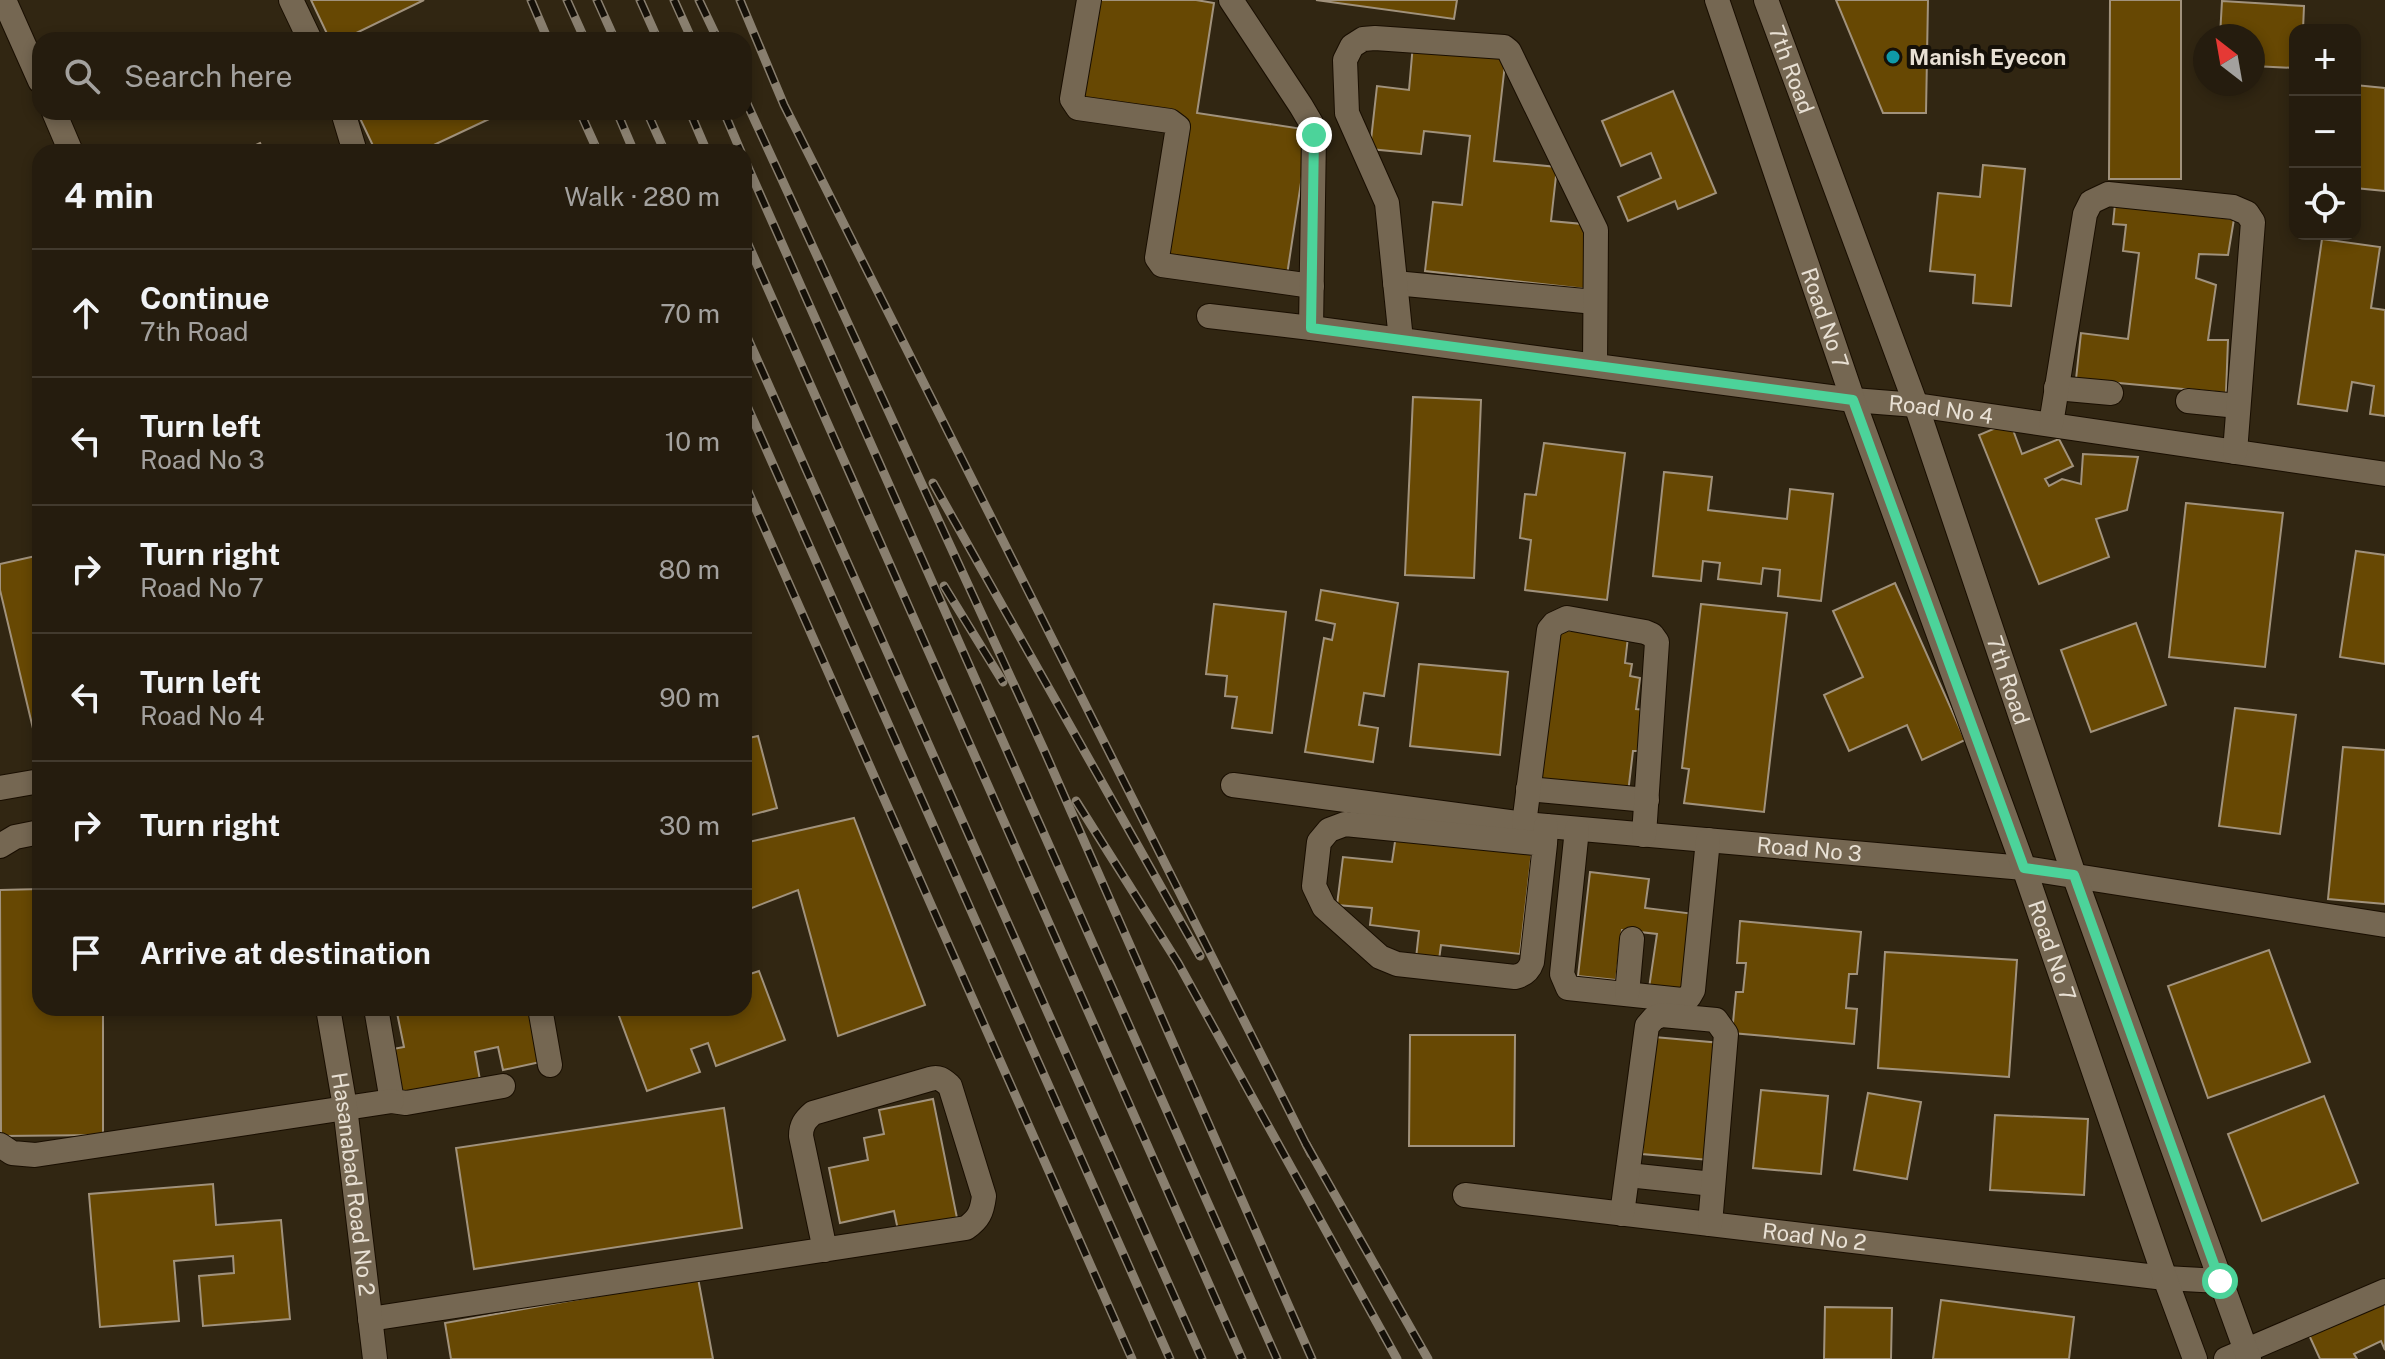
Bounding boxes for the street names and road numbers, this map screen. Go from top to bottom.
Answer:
street label: 7th Road [1764,22,1820,117]
street label: Road No 7 [1796,264,1854,372]
street label: Road No 4 [1888,390,1995,429]
street label: 7th Road [1981,632,2035,728]
street label: Road No 3 [1756,832,1863,867]
street label: Road No 7 [2023,897,2082,1004]
street label: Hasanabad Road No 2 [326,1070,380,1297]
street label: Road No 2 [1761,1217,1868,1256]

